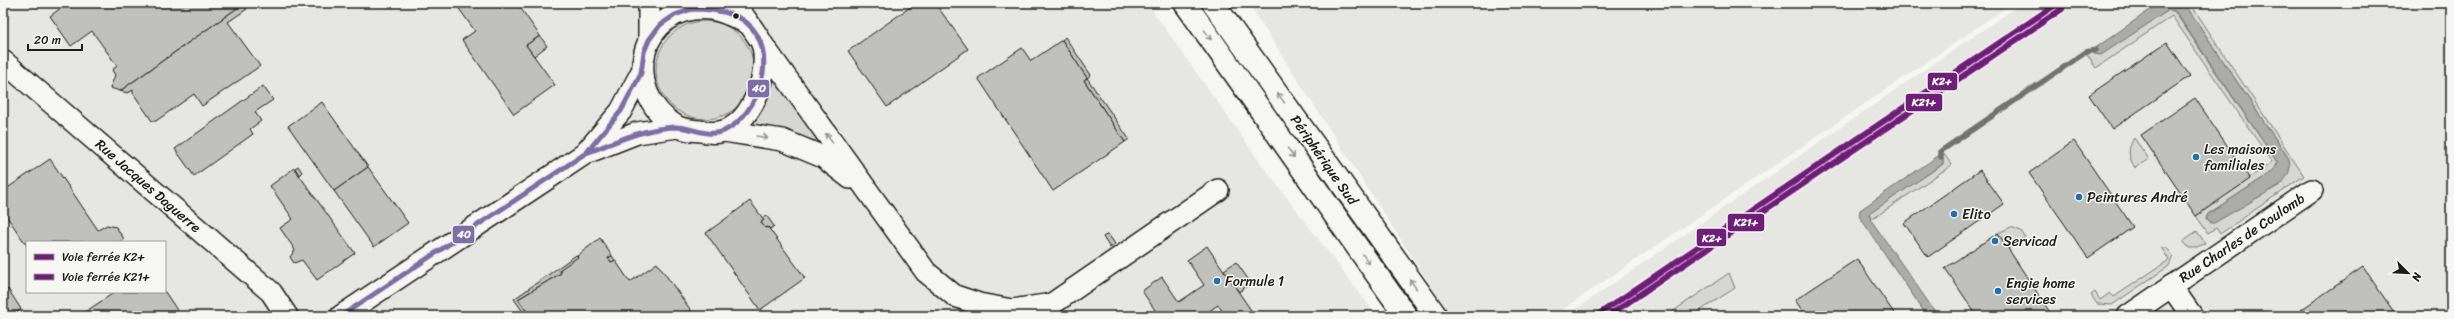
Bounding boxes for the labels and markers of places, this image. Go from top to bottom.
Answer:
unlabelled marker [731,11,741,21]
place label: Les maisons familiales [2204,137,2277,178]
marker: Les maisons familiales [2191,152,2201,162]
place label: Peintures André [2087,185,2188,210]
marker: Peintures André [2074,192,2084,202]
place label: Elito [1962,202,1991,227]
marker: Elito [1949,209,1959,219]
place label: Servicad [2003,229,2058,254]
marker: Servicad [1990,236,2000,246]
place label: Formule 1 [1225,269,1284,294]
place label: Engie home services [2005,271,2075,312]
marker: Formule 1 [1212,276,1222,286]
marker: Engie home services [1993,286,2003,296]

